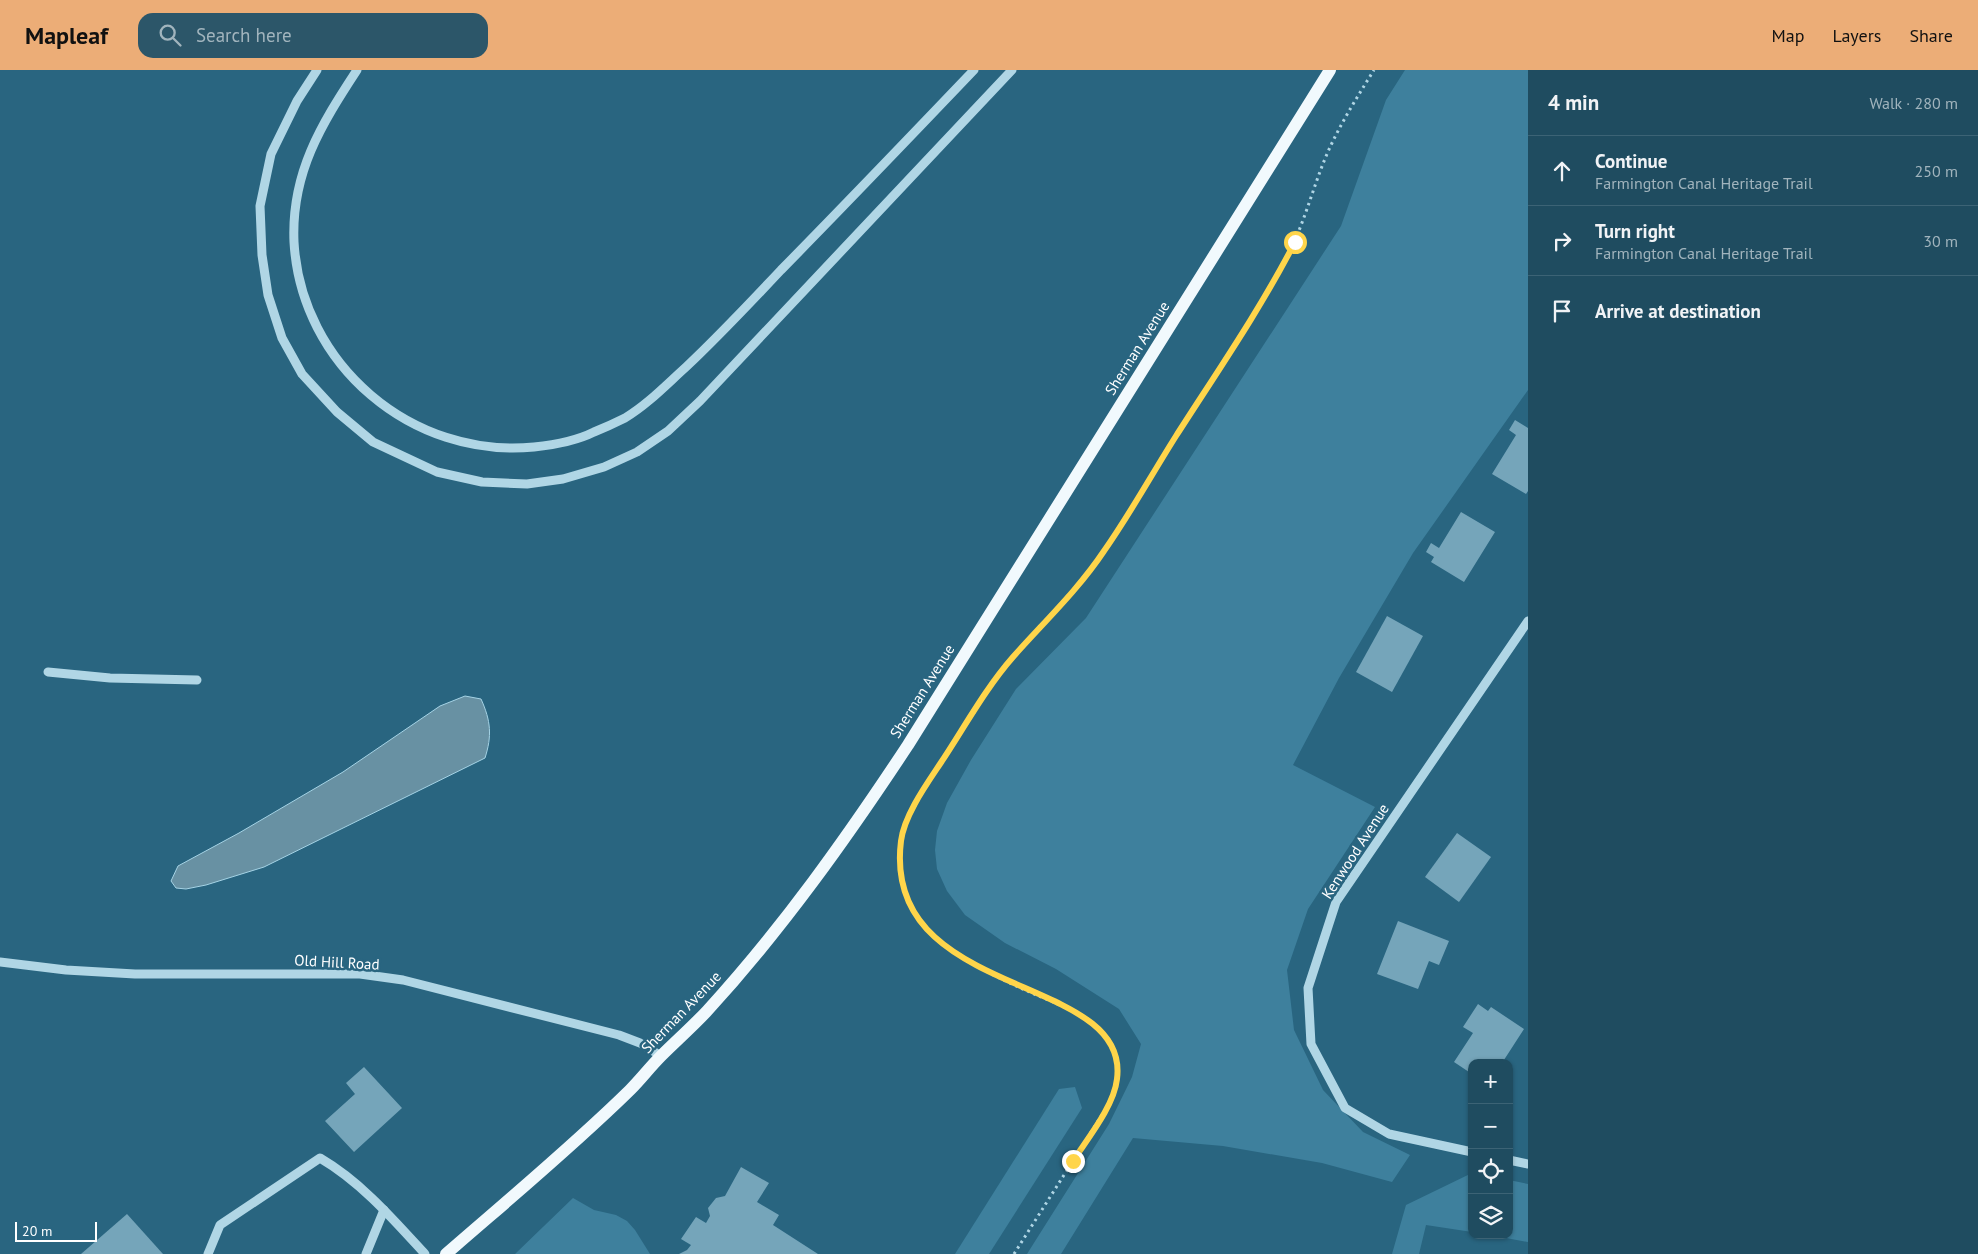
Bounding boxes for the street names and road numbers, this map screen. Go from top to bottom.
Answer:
street label: Sherman Avenue [1101,298,1173,398]
street label: Sherman Avenue [886,641,958,741]
street label: Kenwood Avenue [1317,800,1393,902]
street label: Old Hill Road [294,950,380,974]
street label: Sherman Avenue [637,967,725,1057]

